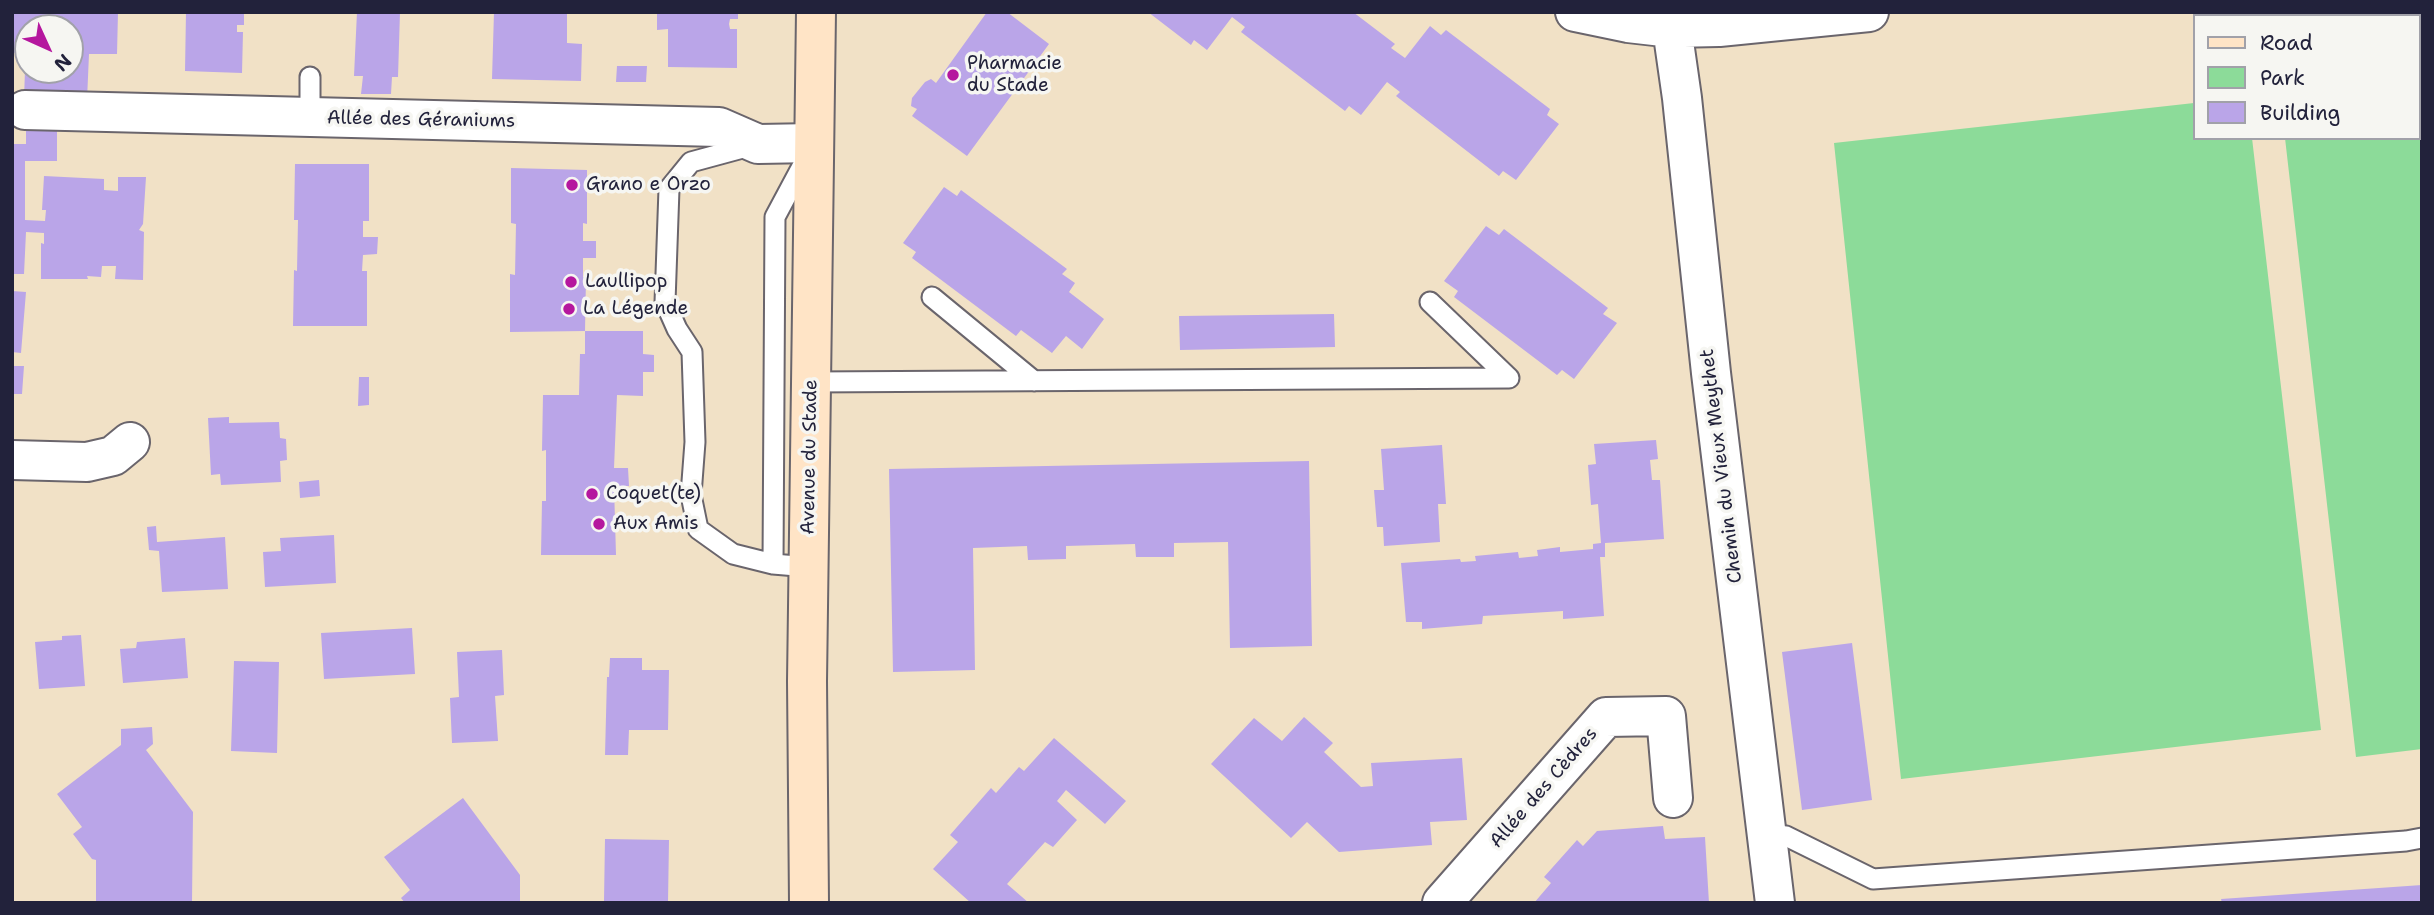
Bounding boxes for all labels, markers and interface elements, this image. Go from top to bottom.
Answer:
north arrow [14,14,84,84]
legend [2192,14,2420,140]
text: Road [2260,29,2313,57]
text: N [49,49,77,77]
place label: Pharmacie du Stade [967,53,1062,97]
text: Park [2260,64,2305,92]
marker: Pharmacie du Stade [945,67,961,83]
text: Building [2260,99,2340,127]
street label: Allée des Géraniums [327,107,515,133]
place label: Grano e Orzo [586,174,711,196]
marker: Grano e Orzo [564,177,580,193]
place label: Laullipop [585,271,667,293]
marker: Laullipop [563,274,579,290]
place label: La Légende [583,298,688,320]
marker: La Légende [561,301,577,317]
street label: Chemin du Vieux Meythet [1696,348,1748,584]
street label: Avenue du Stade [797,379,823,535]
place label: Coquet(te) [606,483,701,505]
marker: Coquet(te) [584,486,600,502]
place label: Aux Amis [613,513,699,535]
marker: Aux Amis [591,516,607,532]
street label: Allée des Cèdres [1485,723,1603,853]

